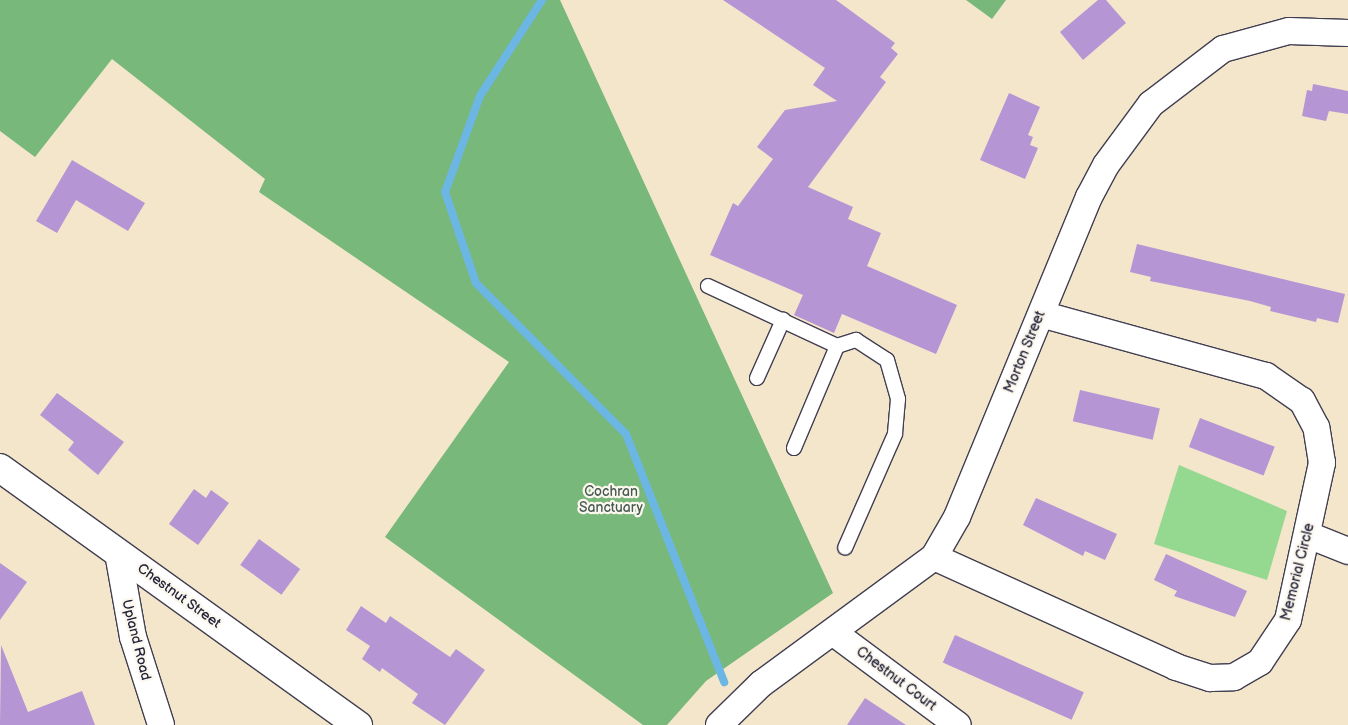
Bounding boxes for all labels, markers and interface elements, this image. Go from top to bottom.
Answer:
street label: Morton Street [1001,308,1049,396]
park label: Cochran Sanctuary [579,484,643,516]
street label: Memorial Circle [1278,522,1318,622]
street label: Chestnut Street [134,560,224,632]
street label: Upland Road [118,598,154,682]
street label: Chestnut Court [853,643,939,715]

